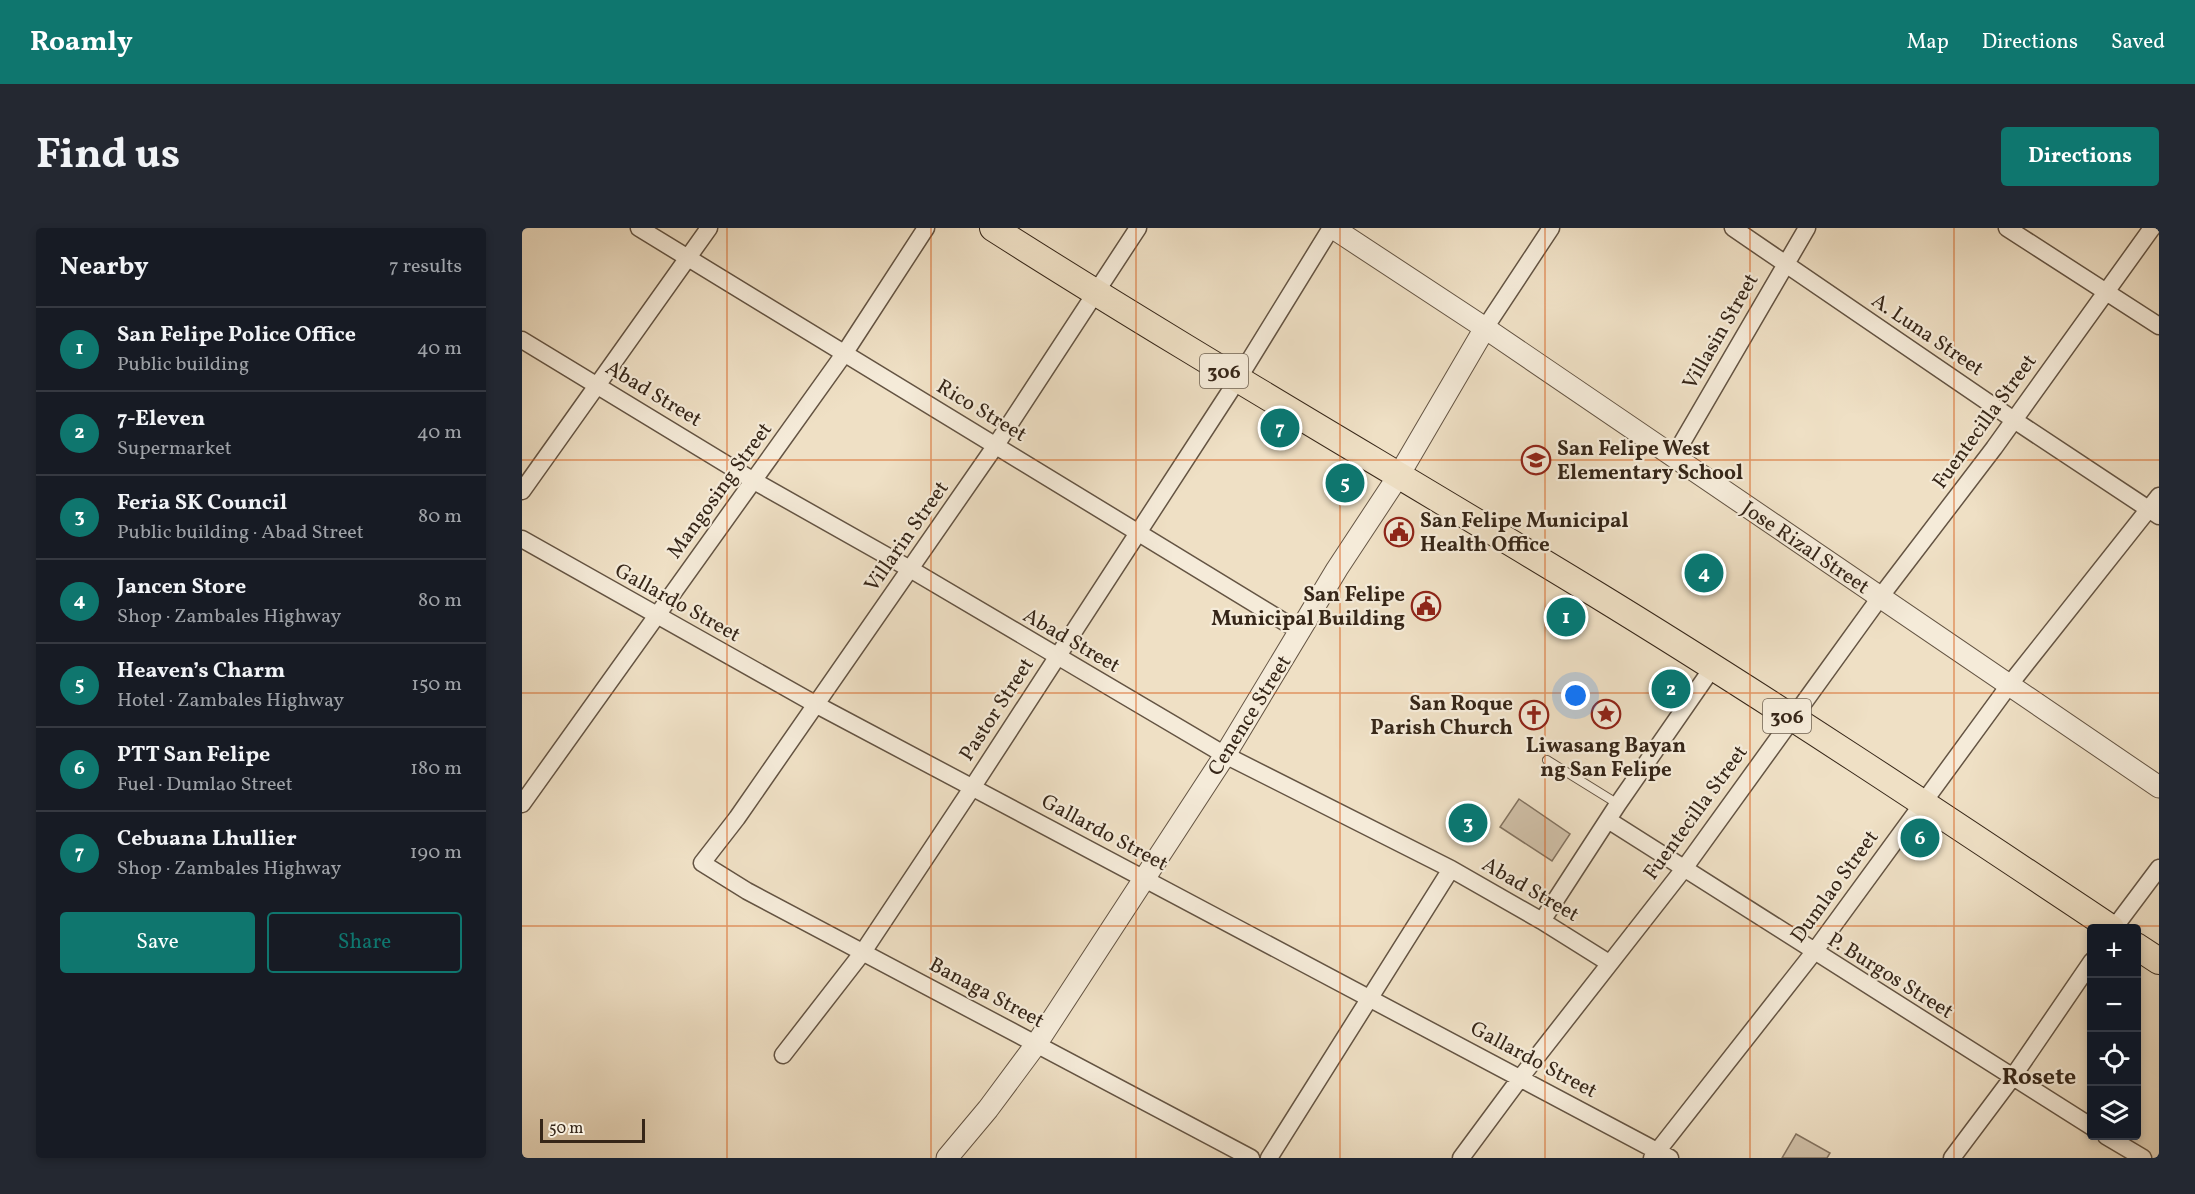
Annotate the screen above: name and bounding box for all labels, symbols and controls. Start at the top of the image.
text: Roamly [30,23,133,62]
text: Map [1907,28,1949,57]
text: Directions [1982,28,2078,57]
text: Saved [2111,28,2165,57]
text: Find us [36,127,180,186]
button: Directions [2001,127,2159,186]
text: Nearby [60,249,149,285]
text: 7 results [389,253,462,281]
street label: Villasin Street [1676,268,1766,395]
street label: A. Luna Street [1865,287,1989,384]
text: San Felipe Police Office [117,320,356,351]
text: 1 [75,335,84,363]
text: 40 m [417,335,462,363]
street label: Fuentecilla Street [1926,348,2044,495]
text: Public building [117,351,249,379]
street label: Abad Street [600,354,707,434]
road number: 306 [1200,354,1248,388]
street label: Rico Street [931,373,1032,450]
text: 7-Eleven [117,404,205,435]
pin: 7 [1260,406,1299,450]
street label: Mangosing Street [661,417,780,565]
text: 2 [74,419,85,447]
text: 40 m [417,419,462,447]
text: Supermarket [117,435,232,463]
place label: San Felipe West Elementary School [1557,435,1743,488]
school or university icon: San Felipe West Elementary School [1520,444,1552,476]
pin: 5 [1326,460,1364,506]
street label: Villarin Street [858,475,956,598]
text: Feria SK Council [117,488,287,519]
street label: Jose Rizal Street [1736,495,1875,602]
text: 3 [74,503,85,531]
text: 80 m [418,503,462,531]
place label: San Felipe Municipal Health Office [1420,507,1629,560]
public building icon: San Felipe Municipal Health Office [1383,516,1415,548]
text: Public building · Abad Street [117,519,364,547]
pin: 4 [1684,550,1724,596]
street label: Gallardo Street [609,557,745,650]
text: Jancen Store [117,572,246,603]
place label: San Felipe Municipal Building [1211,581,1405,634]
text: 4 [73,587,86,615]
text: 80 m [418,587,462,615]
public building icon: San Felipe Municipal Building [1410,590,1442,622]
pin: 1 [1546,594,1586,640]
street label: Abad Street [1017,602,1125,681]
text: Shop · Zambales Highway [117,603,341,631]
street label: Cenence Street [1202,650,1299,782]
street label: Pastor Street [953,652,1042,767]
text: Heaven’s Charm [117,656,285,687]
pin: 2 [1652,666,1690,712]
text: 5 [75,671,84,699]
text: 150 m [411,671,462,699]
your location [1561,681,1590,710]
text: Hotel · Zambales Highway [117,687,344,715]
place label: San Roque Parish Church [1370,690,1513,743]
place icon: Liwasang Bayan ng San Felipe [1590,698,1622,730]
church icon: San Roque Parish Church [1518,699,1550,731]
road number: 306 [1763,699,1811,733]
place label: Liwasang Bayan ng San Felipe [1526,732,1686,785]
street label: Fuentecilla Street [1637,739,1755,886]
text: PTT San Felipe [117,740,270,771]
text: 6 [74,755,85,783]
text: 180 m [410,755,462,783]
text: Fuel · Dumlao Street [117,771,293,799]
street label: Gallardo Street [1036,788,1173,879]
pin: 3 [1448,800,1488,846]
pin: 6 [1900,816,1940,860]
text: Cebuana Lhullier [117,824,297,855]
street label: Dumlao Street [1784,825,1886,949]
text: 7 [75,839,84,867]
text: 190 m [410,839,462,867]
street label: Abad Street [1476,851,1584,930]
text: Shop · Zambales Highway [117,855,341,883]
button: Save [60,912,255,973]
button: Share [267,912,462,973]
map controls [2087,924,2141,1140]
button: + [2087,924,2141,978]
street label: P. Burgos Street [1822,926,1959,1026]
street label: Banaga Street [923,951,1049,1036]
button: − [2087,978,2141,1032]
street label: Gallardo Street [1465,1015,1602,1106]
button: locate [2087,1032,2141,1086]
district label: Rosete [2002,1061,2076,1095]
button: layers [2087,1086,2141,1140]
scale bar [540,1116,645,1144]
text: 50 m [549,1118,583,1140]

